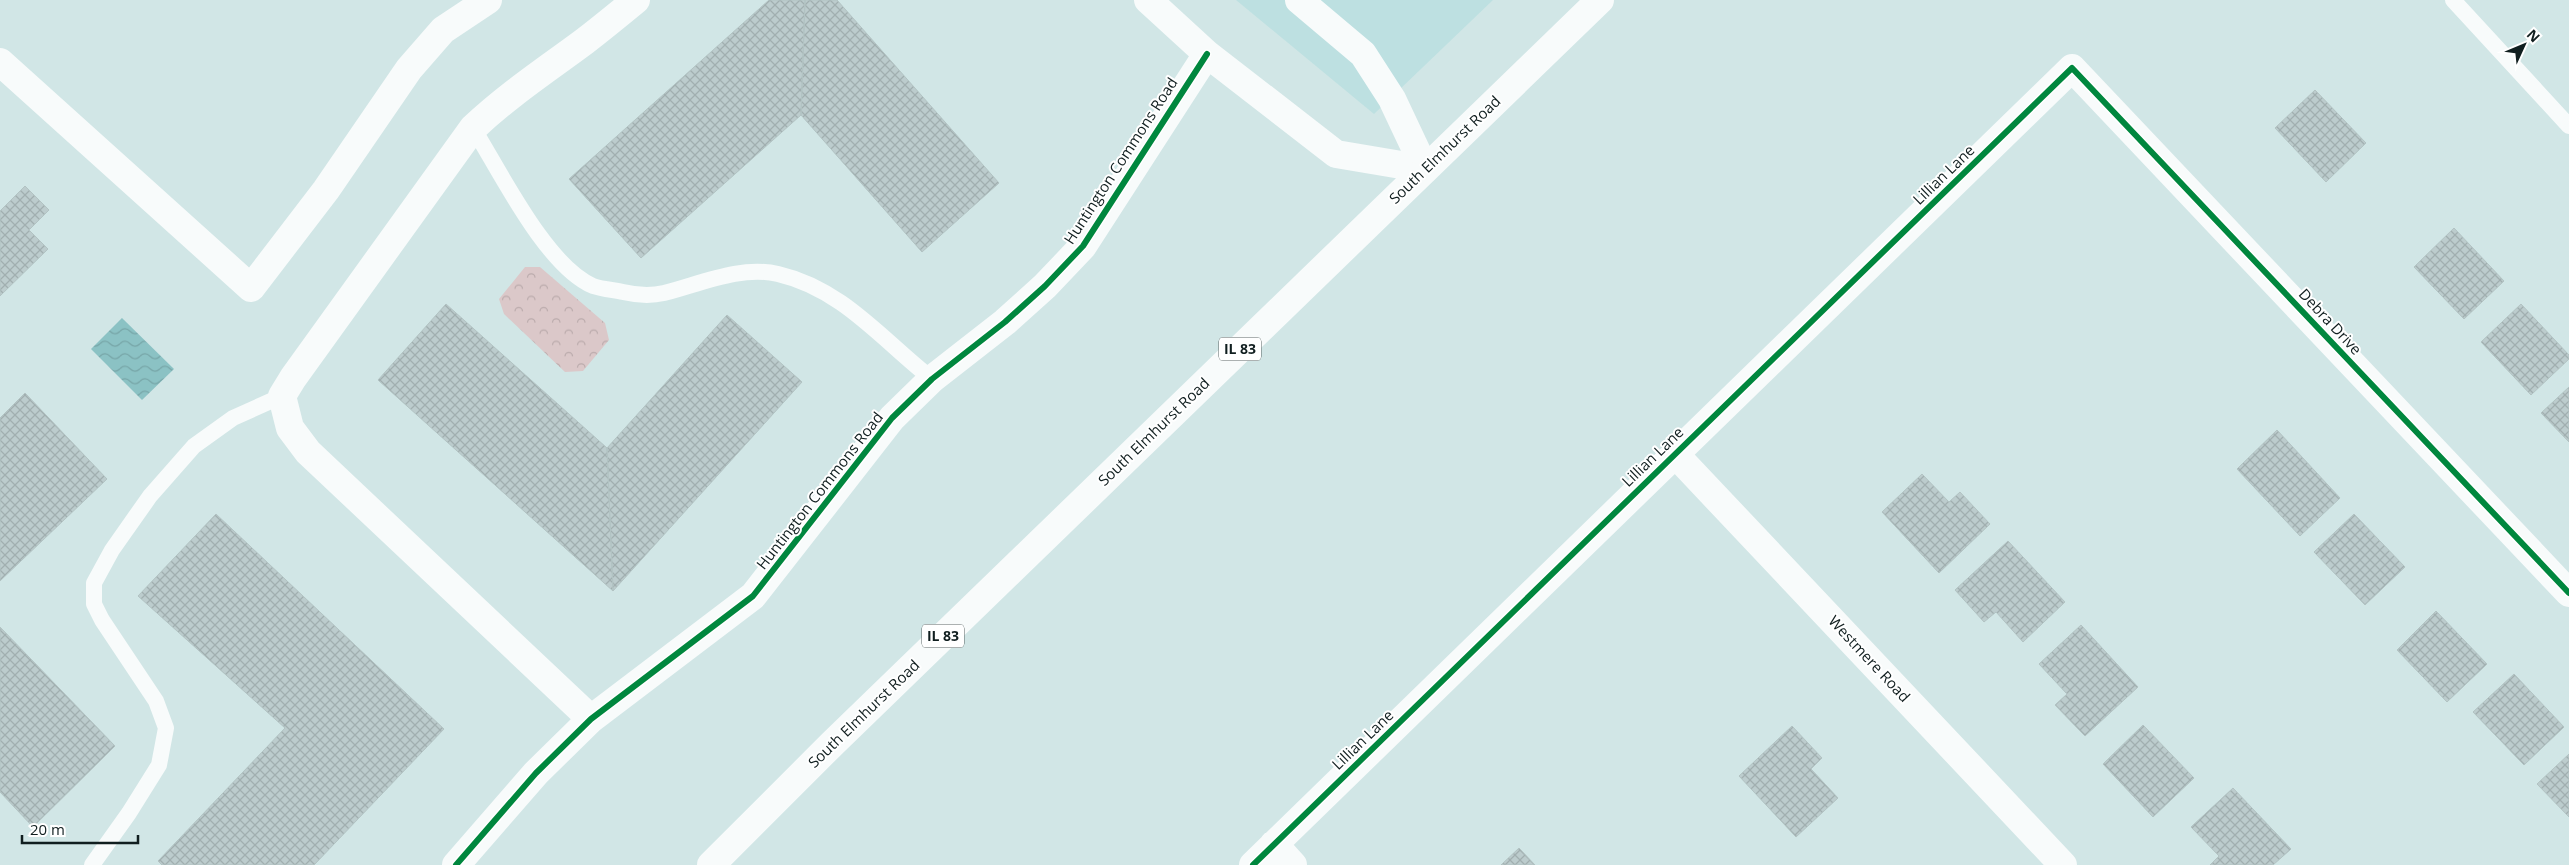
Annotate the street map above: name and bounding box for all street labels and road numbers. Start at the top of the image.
street label: Huntington Commons Road [1059,73,1182,248]
street label: South Elmhurst Road [1384,91,1504,208]
street label: Lillian Lane [1908,140,1978,209]
street label: Debra Drive [2295,284,2367,359]
road number: IL 83 [1219,338,1261,360]
street label: South Elmhurst Road [1093,373,1213,490]
street label: Huntington Commons Road [751,408,887,573]
street label: Lillian Lane [1617,422,1687,491]
street label: Westmere Road [1824,611,1915,706]
road number: IL 83 [922,624,964,648]
street label: South Elmhurst Road [803,655,923,772]
street label: Lillian Lane [1327,705,1397,774]

